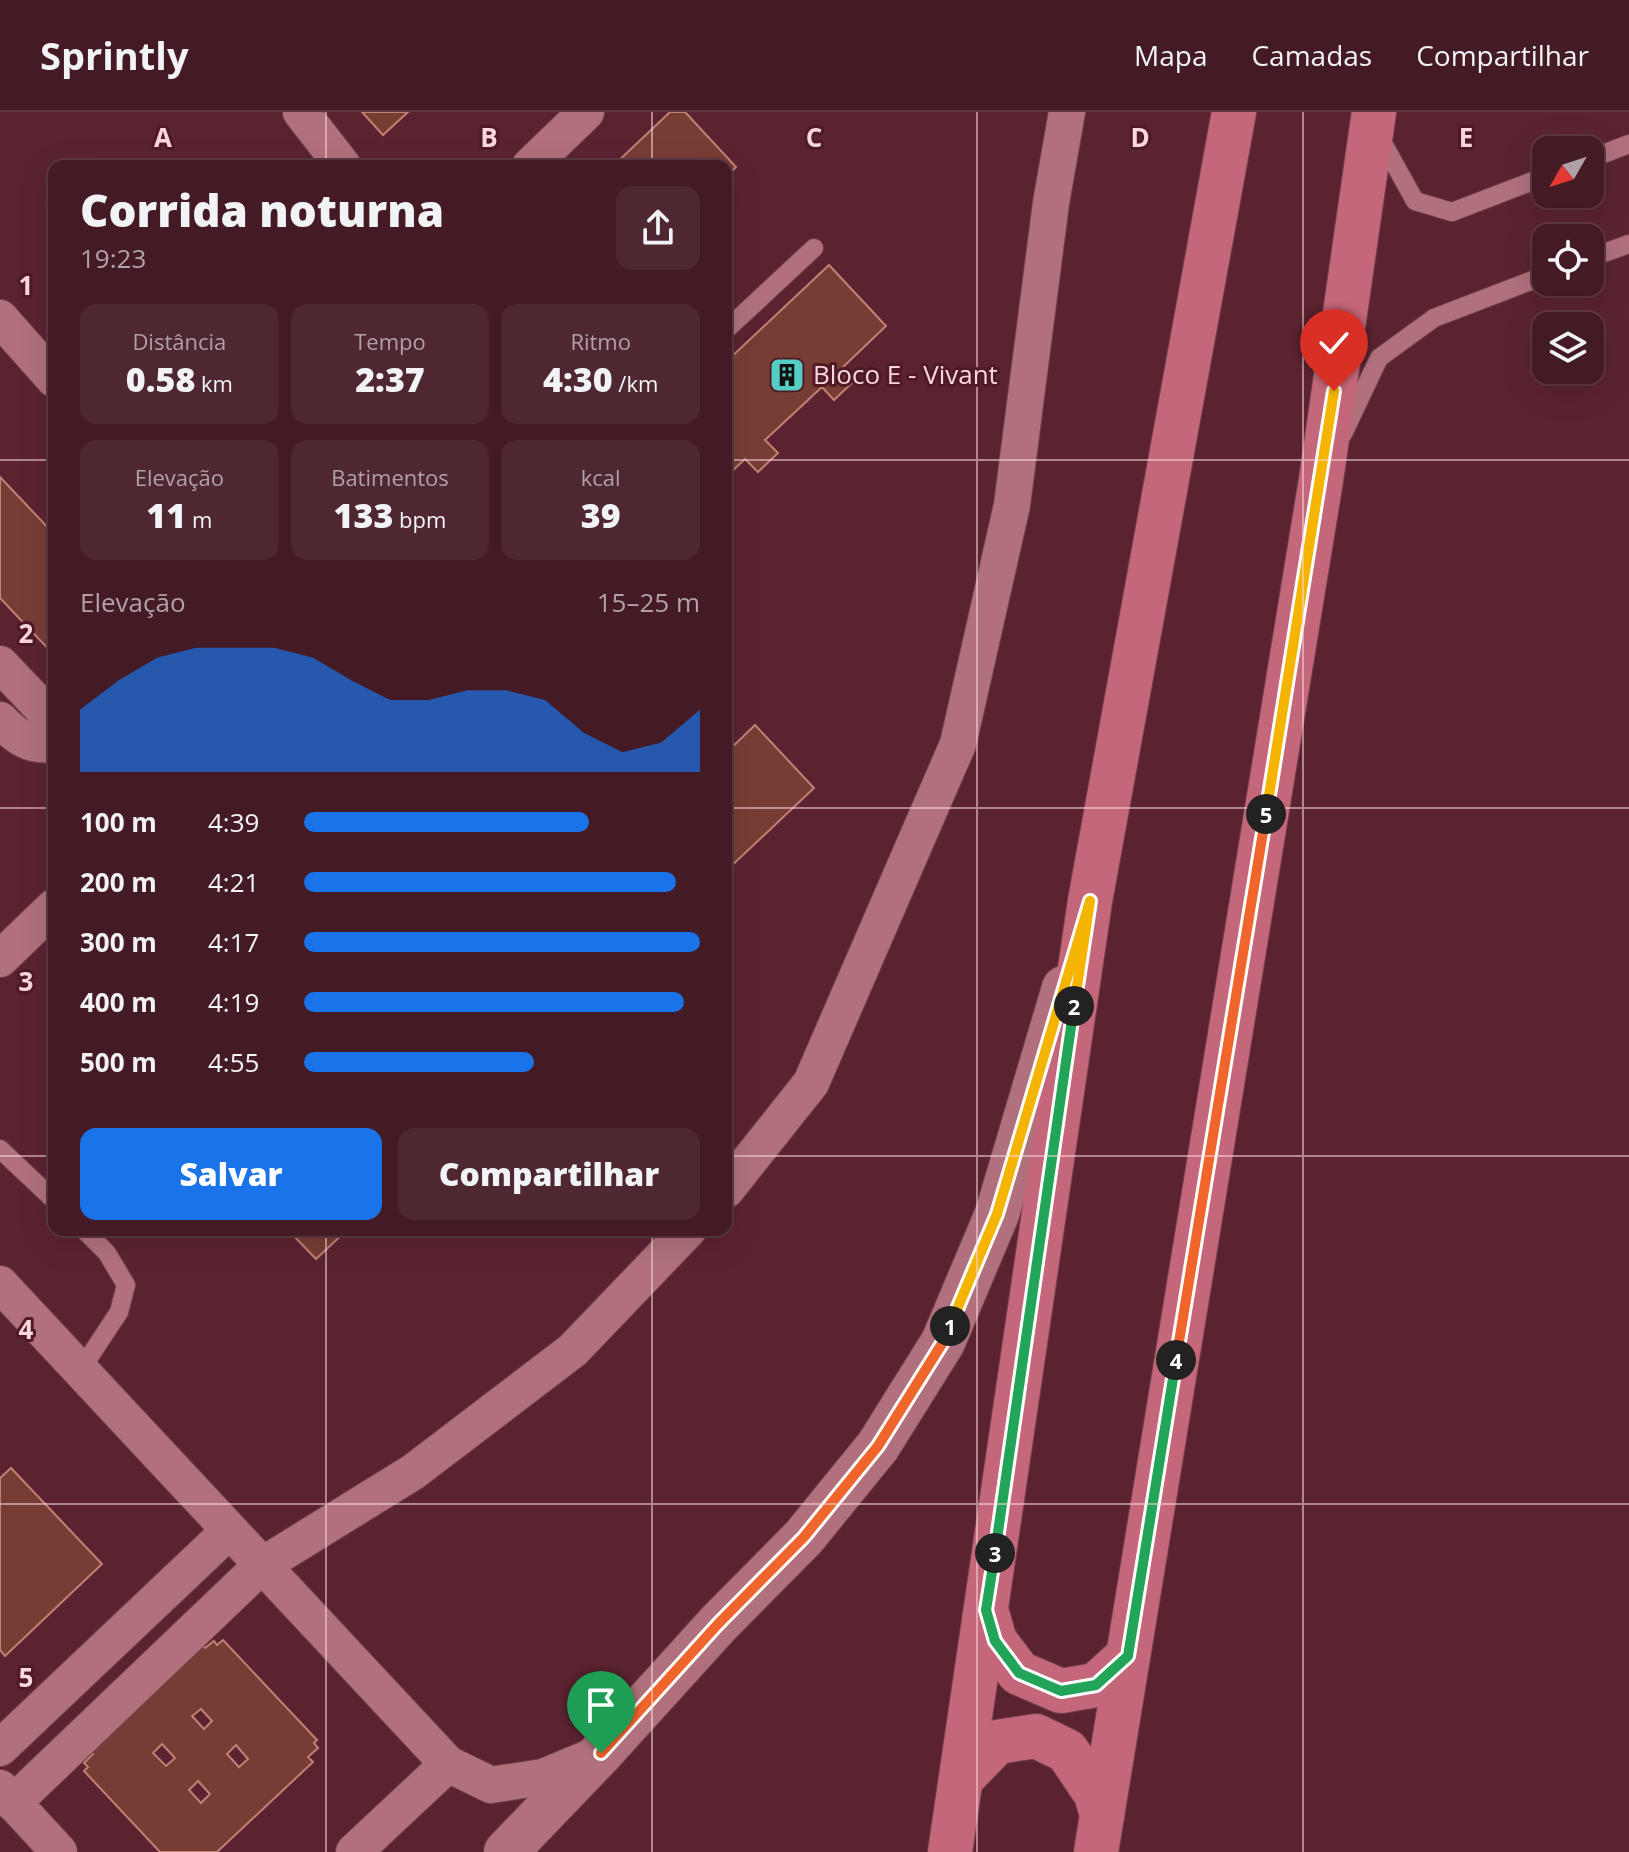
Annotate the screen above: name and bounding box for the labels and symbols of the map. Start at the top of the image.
text: A [154,119,172,155]
text: B [480,119,498,155]
text: C [806,119,822,155]
text: D [1130,119,1150,155]
text: E [1459,119,1473,155]
north arrow [1532,136,1604,208]
text: 1 [19,267,33,303]
pin [1300,309,1368,391]
building icon: Bloco E - Vivant [768,356,806,394]
place label: Bloco E - Vivant [813,356,998,392]
text: 2 [19,615,34,651]
pin: 5 [1246,794,1286,834]
text: 3 [19,963,33,999]
pin: 2 [1054,986,1094,1026]
pin: 1 [930,1306,970,1346]
text: 4 [19,1311,34,1347]
pin: 4 [1156,1340,1196,1380]
pin: 3 [975,1533,1015,1573]
text: 5 [19,1659,33,1695]
pin [567,1671,635,1753]

